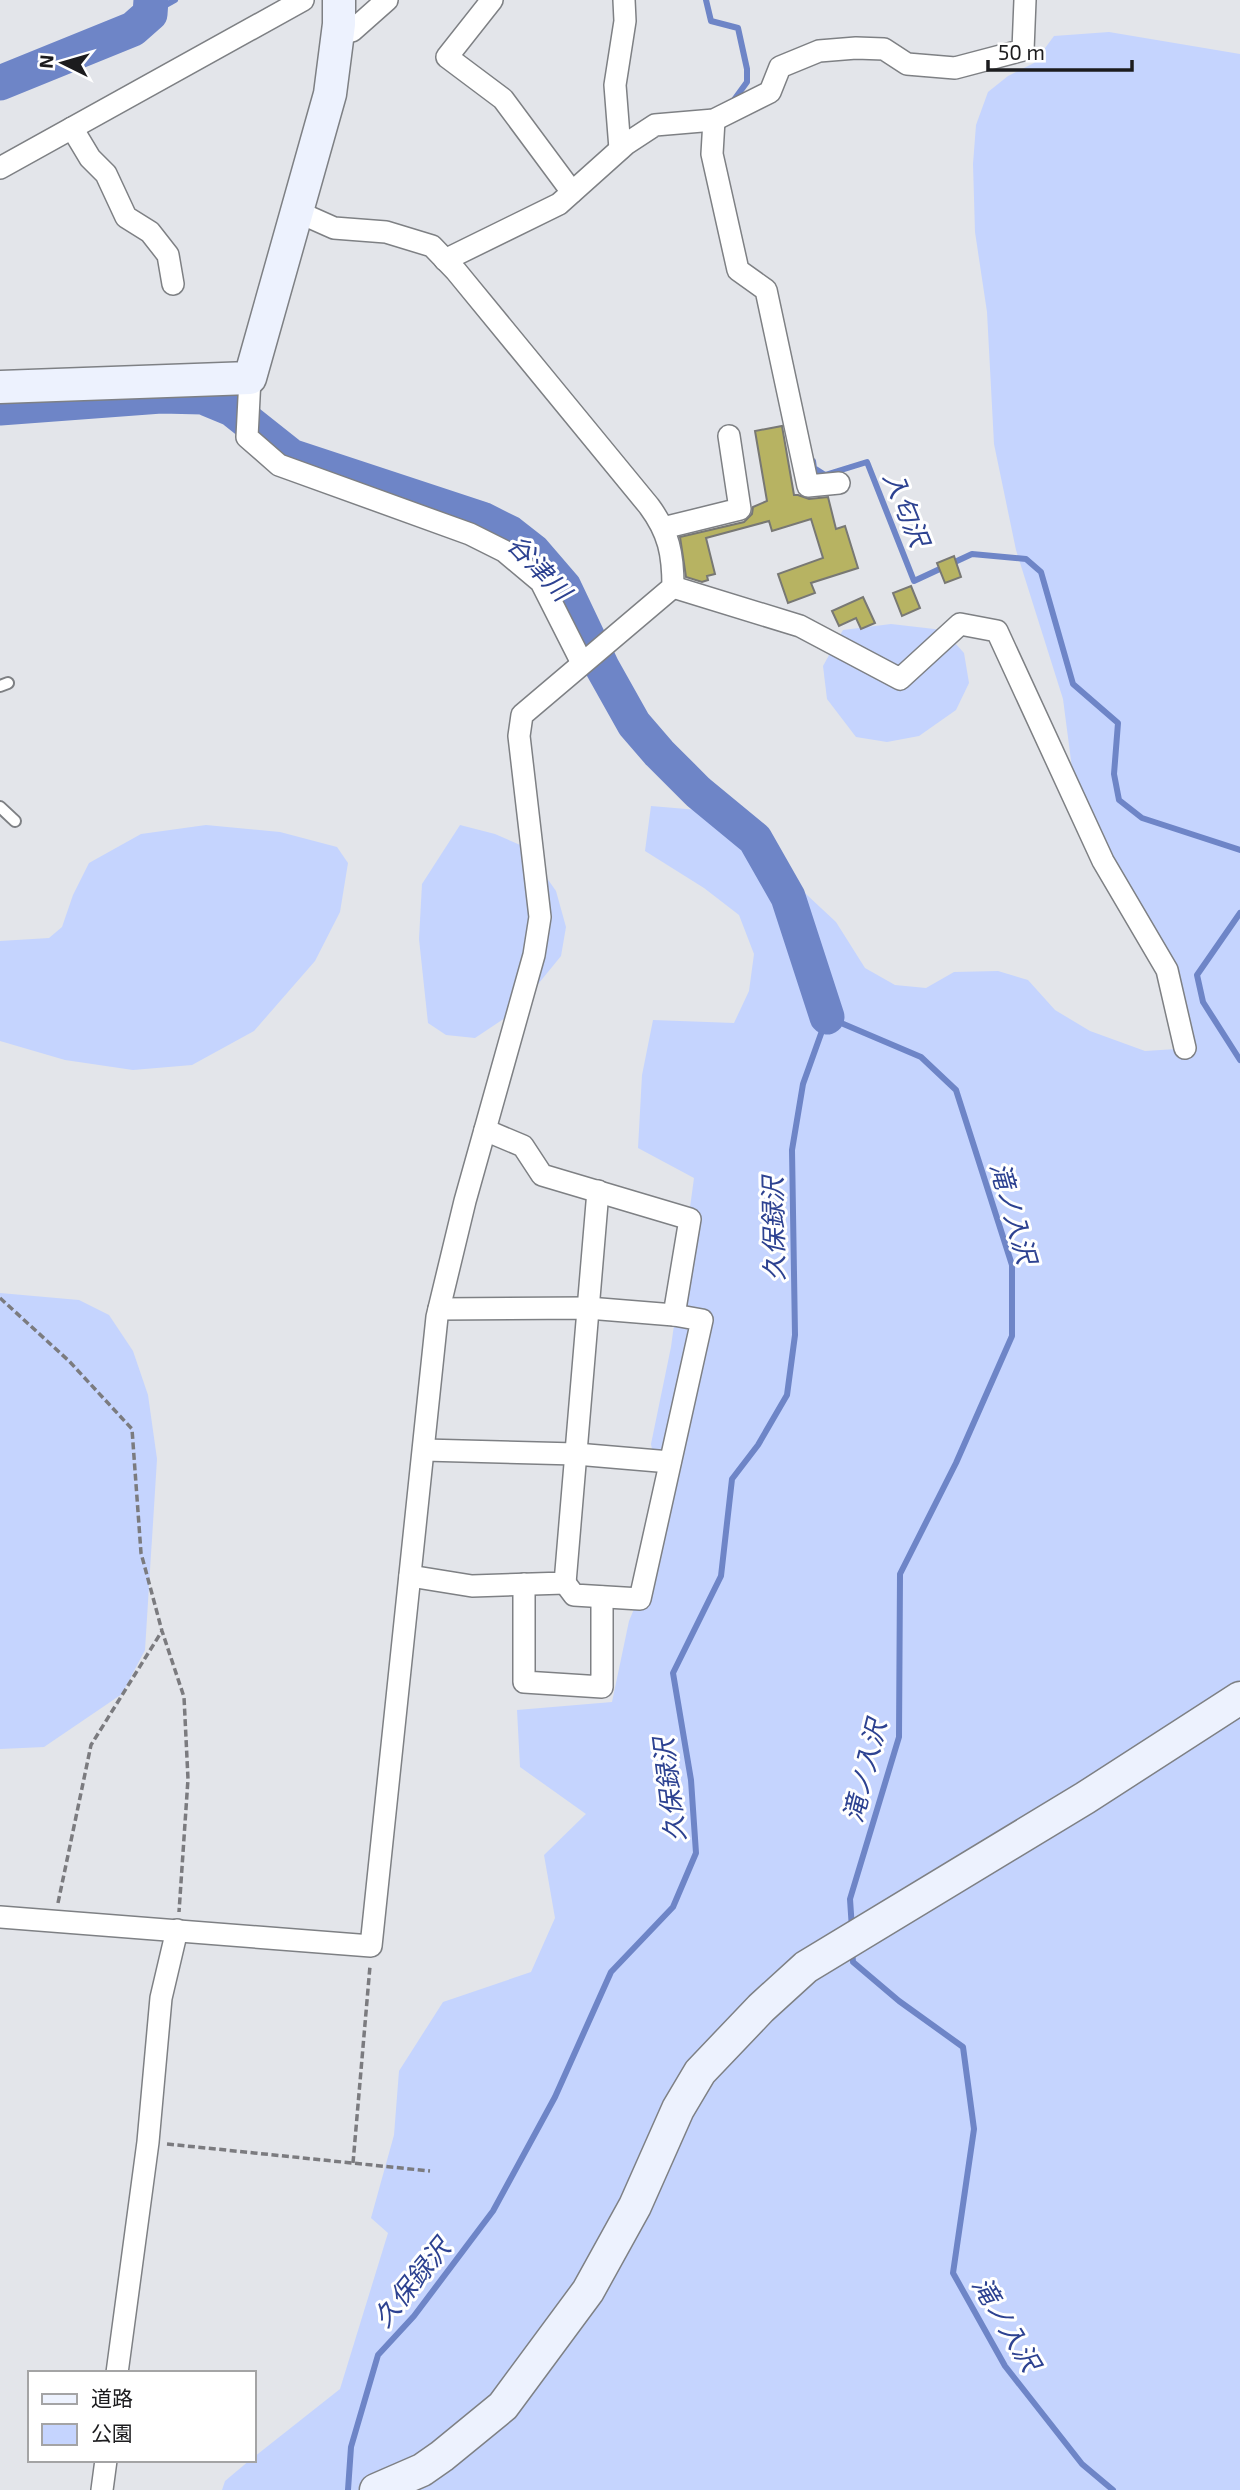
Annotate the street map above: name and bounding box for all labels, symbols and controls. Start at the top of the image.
north arrow [28,28,98,98]
scale bar [988,28,1132,72]
text: 50 m [998,39,1045,64]
text: N [34,54,58,69]
water label: 入匂沢 [878,466,937,553]
water label: 谷津川 [502,528,580,608]
water label: 滝ノ入沢 [985,1158,1044,1270]
water label: 久保録沢 [756,1174,789,1281]
water label: 滝ノ入沢 [836,1714,892,1825]
water label: 久保録沢 [646,1734,690,1844]
water label: 久保録沢 [366,2230,457,2332]
water label: 滝ノ入沢 [967,2271,1049,2378]
legend [28,2371,256,2462]
text: 道路 [91,2385,133,2410]
text: 公園 [91,2420,133,2445]

